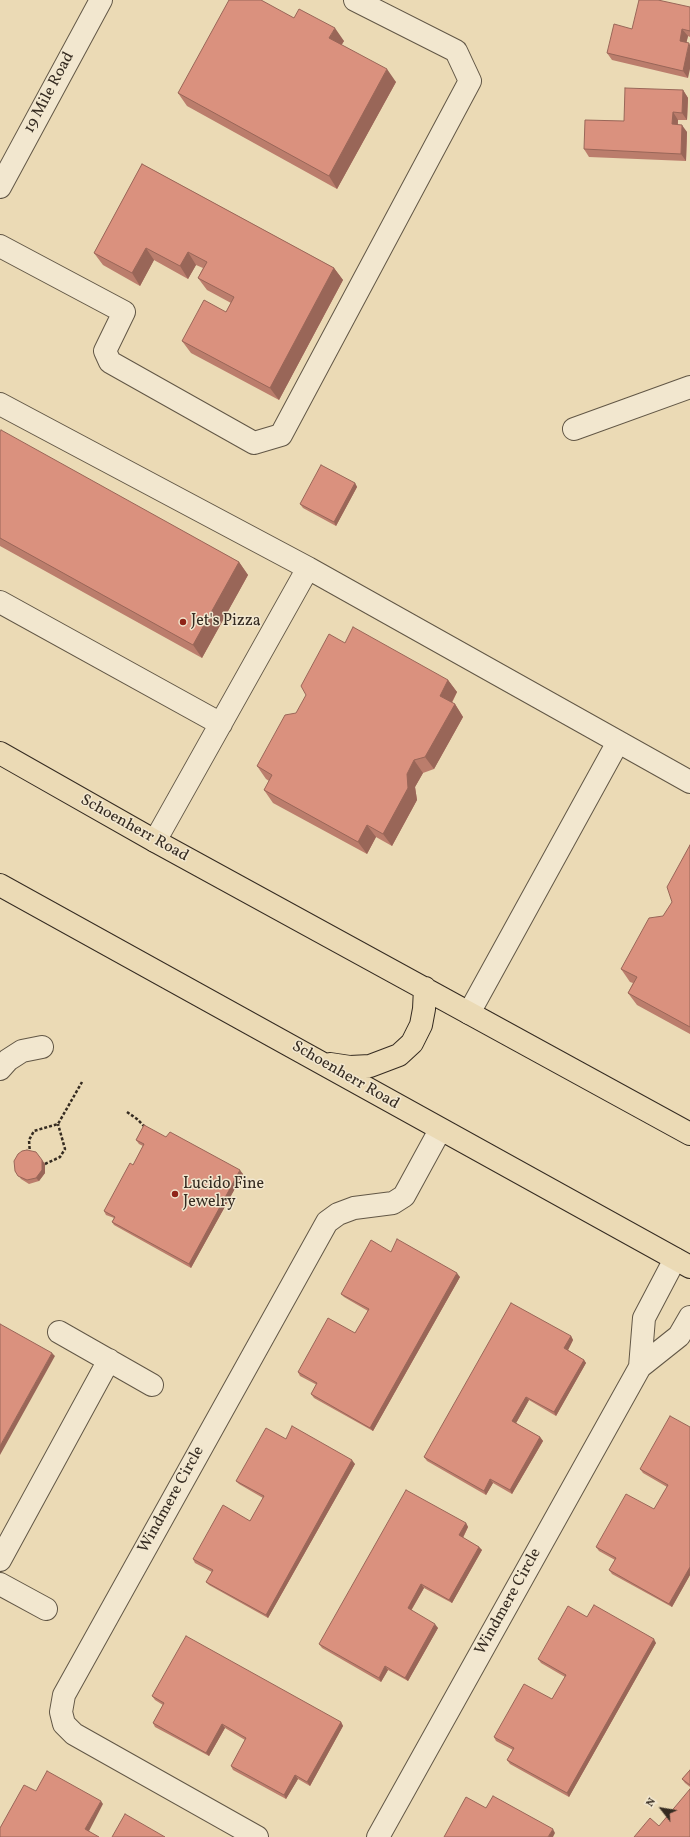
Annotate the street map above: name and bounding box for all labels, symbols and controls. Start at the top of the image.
street label: 19 Mile Road [21,49,79,137]
place label: Jet's Pizza [191,612,261,632]
marker: Jet's Pizza [178,617,188,627]
street label: Schoenherr Road [77,791,191,867]
street label: Schoenherr Road [288,1038,402,1114]
place label: Lucido Fine Jewelry [183,1175,264,1213]
marker: Lucido Fine Jewelry [170,1189,180,1199]
street label: Windmere Circle [135,1443,209,1557]
street label: Windmere Circle [472,1545,546,1659]
north arrow [642,1789,682,1829]
text: N [643,1795,660,1810]

